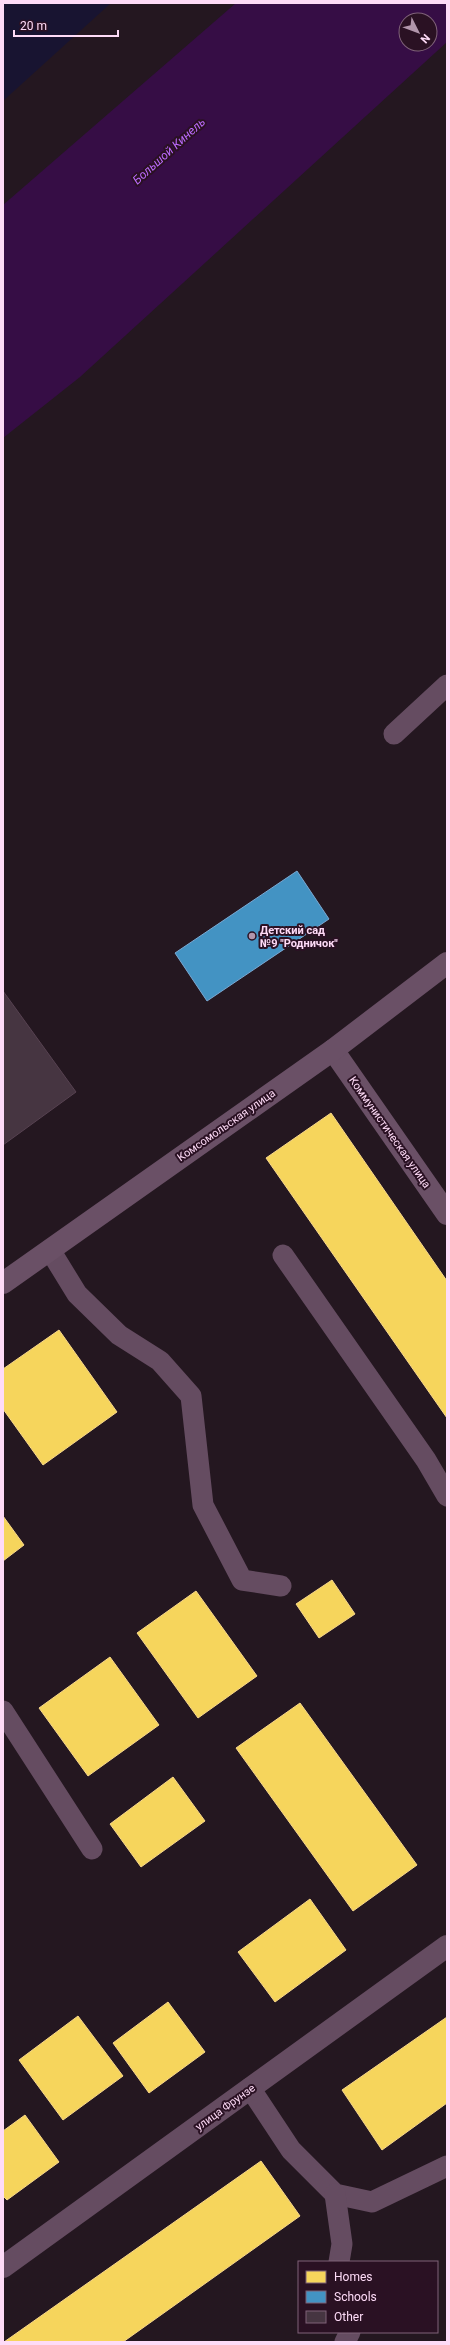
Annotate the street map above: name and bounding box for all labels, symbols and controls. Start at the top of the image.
scale bar [14,12,118,38]
north arrow [398,12,438,52]
text: 20 m [20,19,47,33]
text: N [417,31,432,46]
water label: Большой Кинель [130,115,208,187]
place label: Детский сад №9 "Родничок" [260,924,338,950]
marker: Детский сад №9 "Родничок" [247,931,257,941]
street label: Коммунистическая улица [346,1074,433,1191]
street label: Комсомольская улица [175,1087,278,1164]
street label: улица Фрунзе [193,2081,258,2133]
legend [298,2261,438,2333]
text: Homes [334,2270,372,2284]
text: Schools [334,2290,377,2304]
text: Other [334,2310,363,2324]

